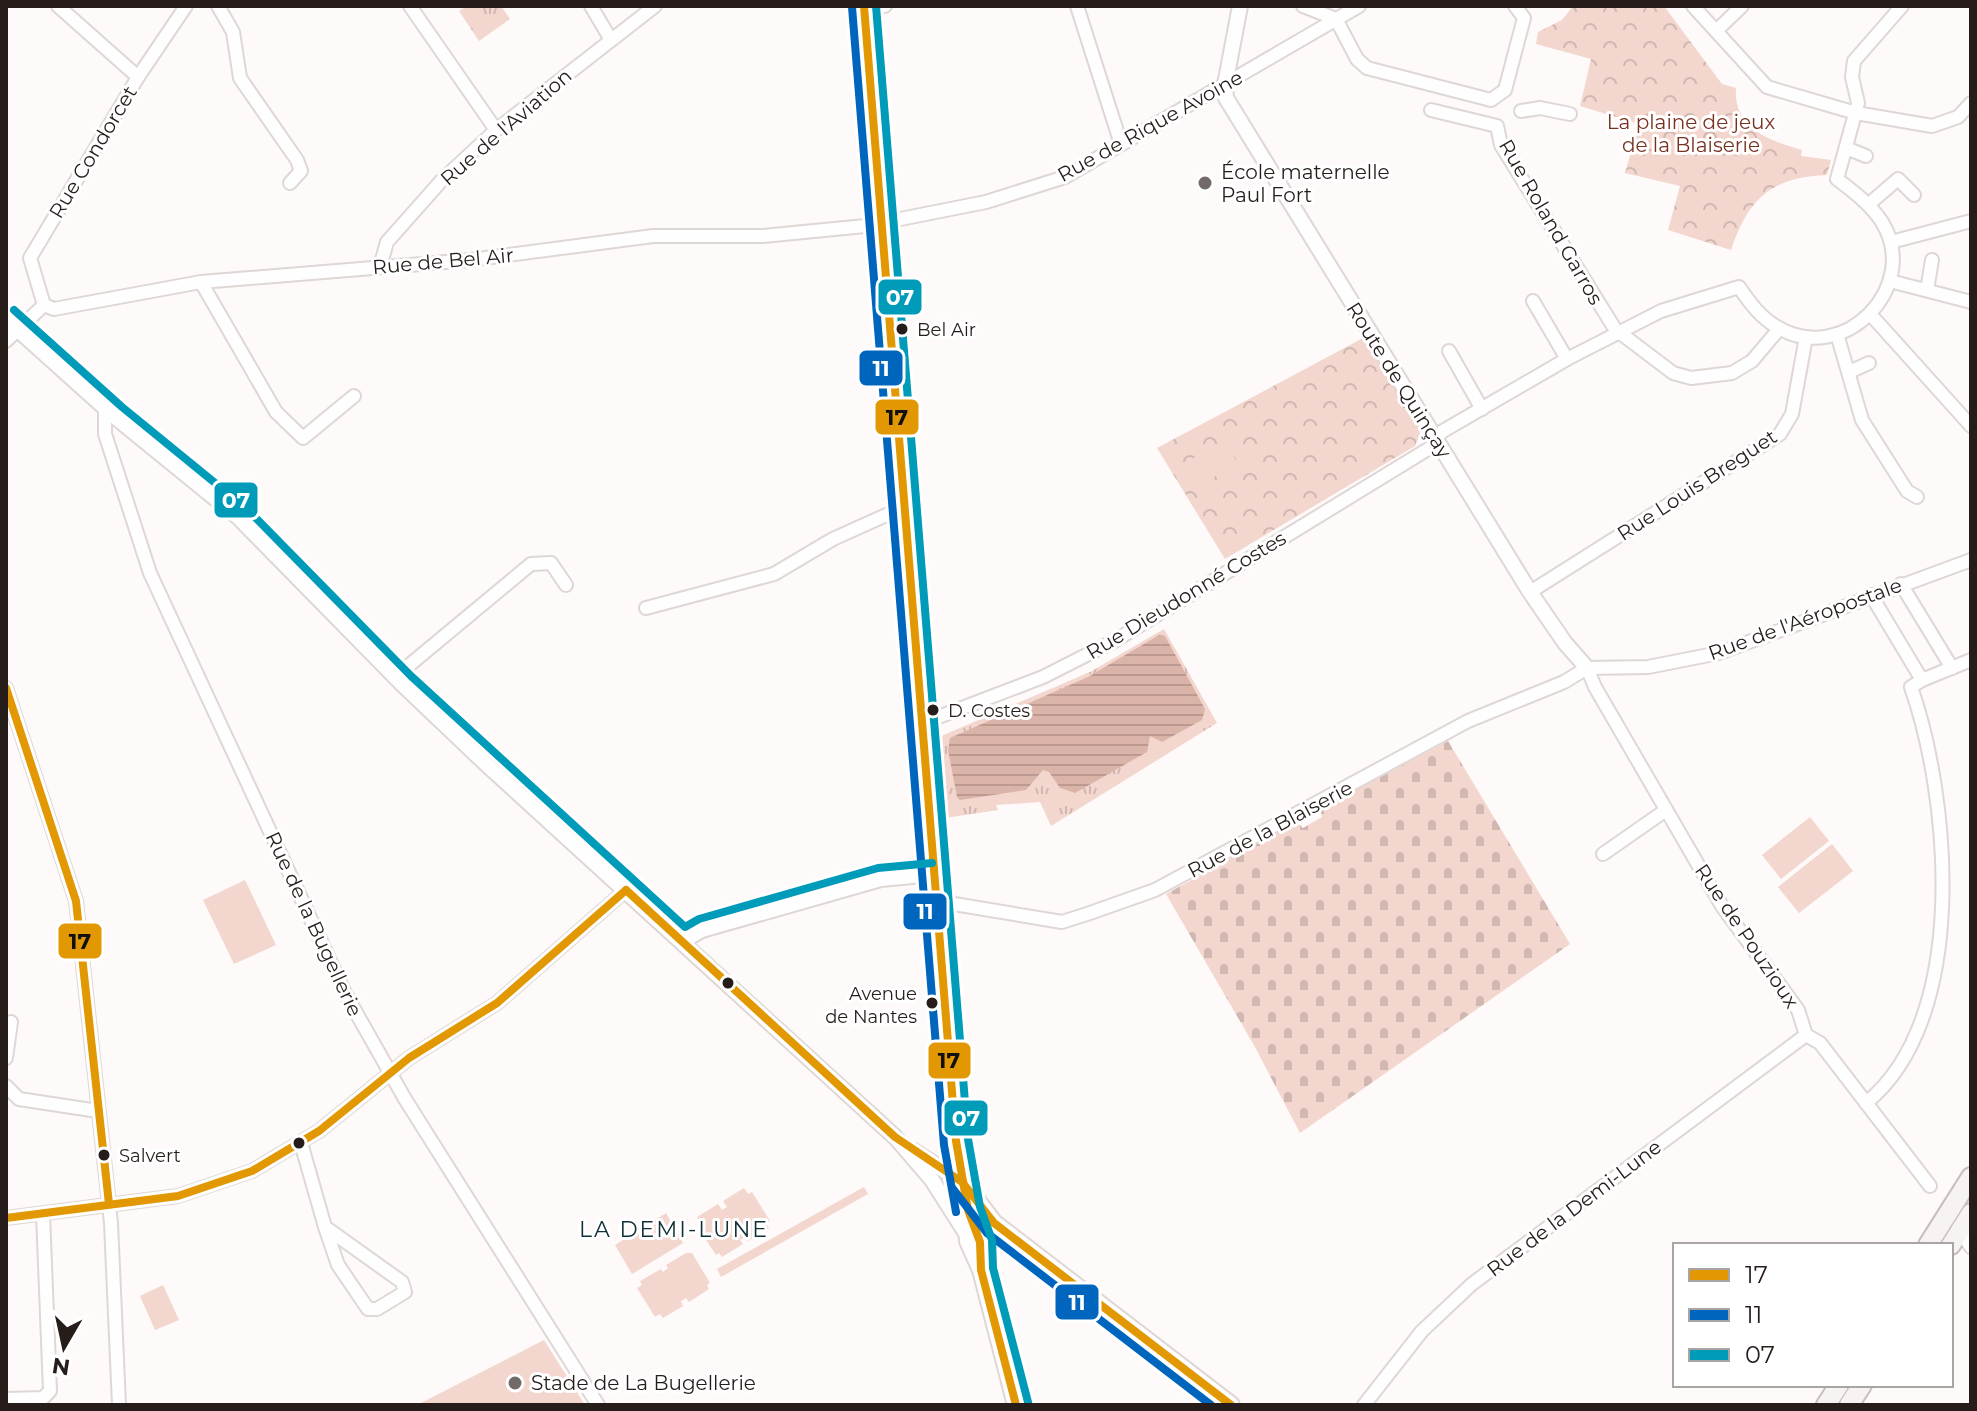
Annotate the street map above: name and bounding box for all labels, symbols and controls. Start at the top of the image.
street label: Rue de l'Aviation [435,63,577,191]
street label: Rue de Rique Avoine [1053,65,1247,187]
street label: Rue Condorcet [44,81,142,223]
park label: La plaine de jeux de la Blaiserie [1607,110,1775,157]
street label: Rue Roland Garros [1494,135,1608,309]
place label: École maternelle Paul Fort [1221,160,1390,207]
marker: École maternelle Paul Fort [1196,174,1214,192]
street label: Rue de Bel Air [371,243,515,279]
line badge: 07 [877,278,923,316]
text: 07 [886,284,914,311]
street label: Route de Quinçay [1341,298,1457,462]
place label: Bel Air [917,319,976,341]
marker: Bel Air [894,321,910,337]
line badge: 11 [858,349,904,387]
text: 11 [872,355,890,382]
line badge: 17 [874,398,920,436]
text: 17 [886,404,908,431]
street label: Rue Louis Breguet [1613,424,1781,546]
line badge: 07 [213,481,259,519]
text: 07 [222,487,250,514]
street label: Rue Dieudonné Costes [1082,526,1290,664]
street label: Rue de l'Aéropostale [1705,573,1905,665]
place label: D. Costes [948,700,1030,722]
marker: D. Costes [925,702,941,718]
street label: Rue de la Blaiserie [1183,775,1357,883]
street label: Rue de la Bugellerie [261,828,367,1020]
street label: Rue de Pouzioux [1690,859,1804,1013]
line badge: 11 [902,892,948,931]
text: 11 [916,898,934,925]
line badge: 17 [57,922,103,960]
text: 17 [69,928,91,955]
unlabelled marker [720,975,736,991]
place label: Avenue de Nantes [825,983,917,1028]
marker: Avenue de Nantes [924,995,940,1011]
line badge: 17 [927,1041,972,1080]
text: 17 [938,1047,960,1074]
line badge: 07 [943,1099,989,1137]
text: 07 [952,1105,980,1132]
unlabelled marker [291,1135,307,1151]
street label: Rue de la Demi-Lune [1482,1135,1666,1281]
place label: Salvert [119,1145,181,1167]
marker: Salvert [96,1147,112,1163]
district label: LA DEMI-LUNE [579,1216,769,1243]
legend [1673,1243,1953,1387]
text: 17 [1745,1260,1768,1289]
line badge: 11 [1054,1283,1100,1321]
text: 11 [1068,1289,1086,1316]
text: 11 [1745,1300,1762,1329]
north arrow [24,1307,104,1387]
text: 07 [1745,1340,1775,1369]
text: N [50,1352,72,1381]
place label: Stade de La Bugellerie [531,1371,756,1395]
marker: Stade de La Bugellerie [506,1374,524,1392]

